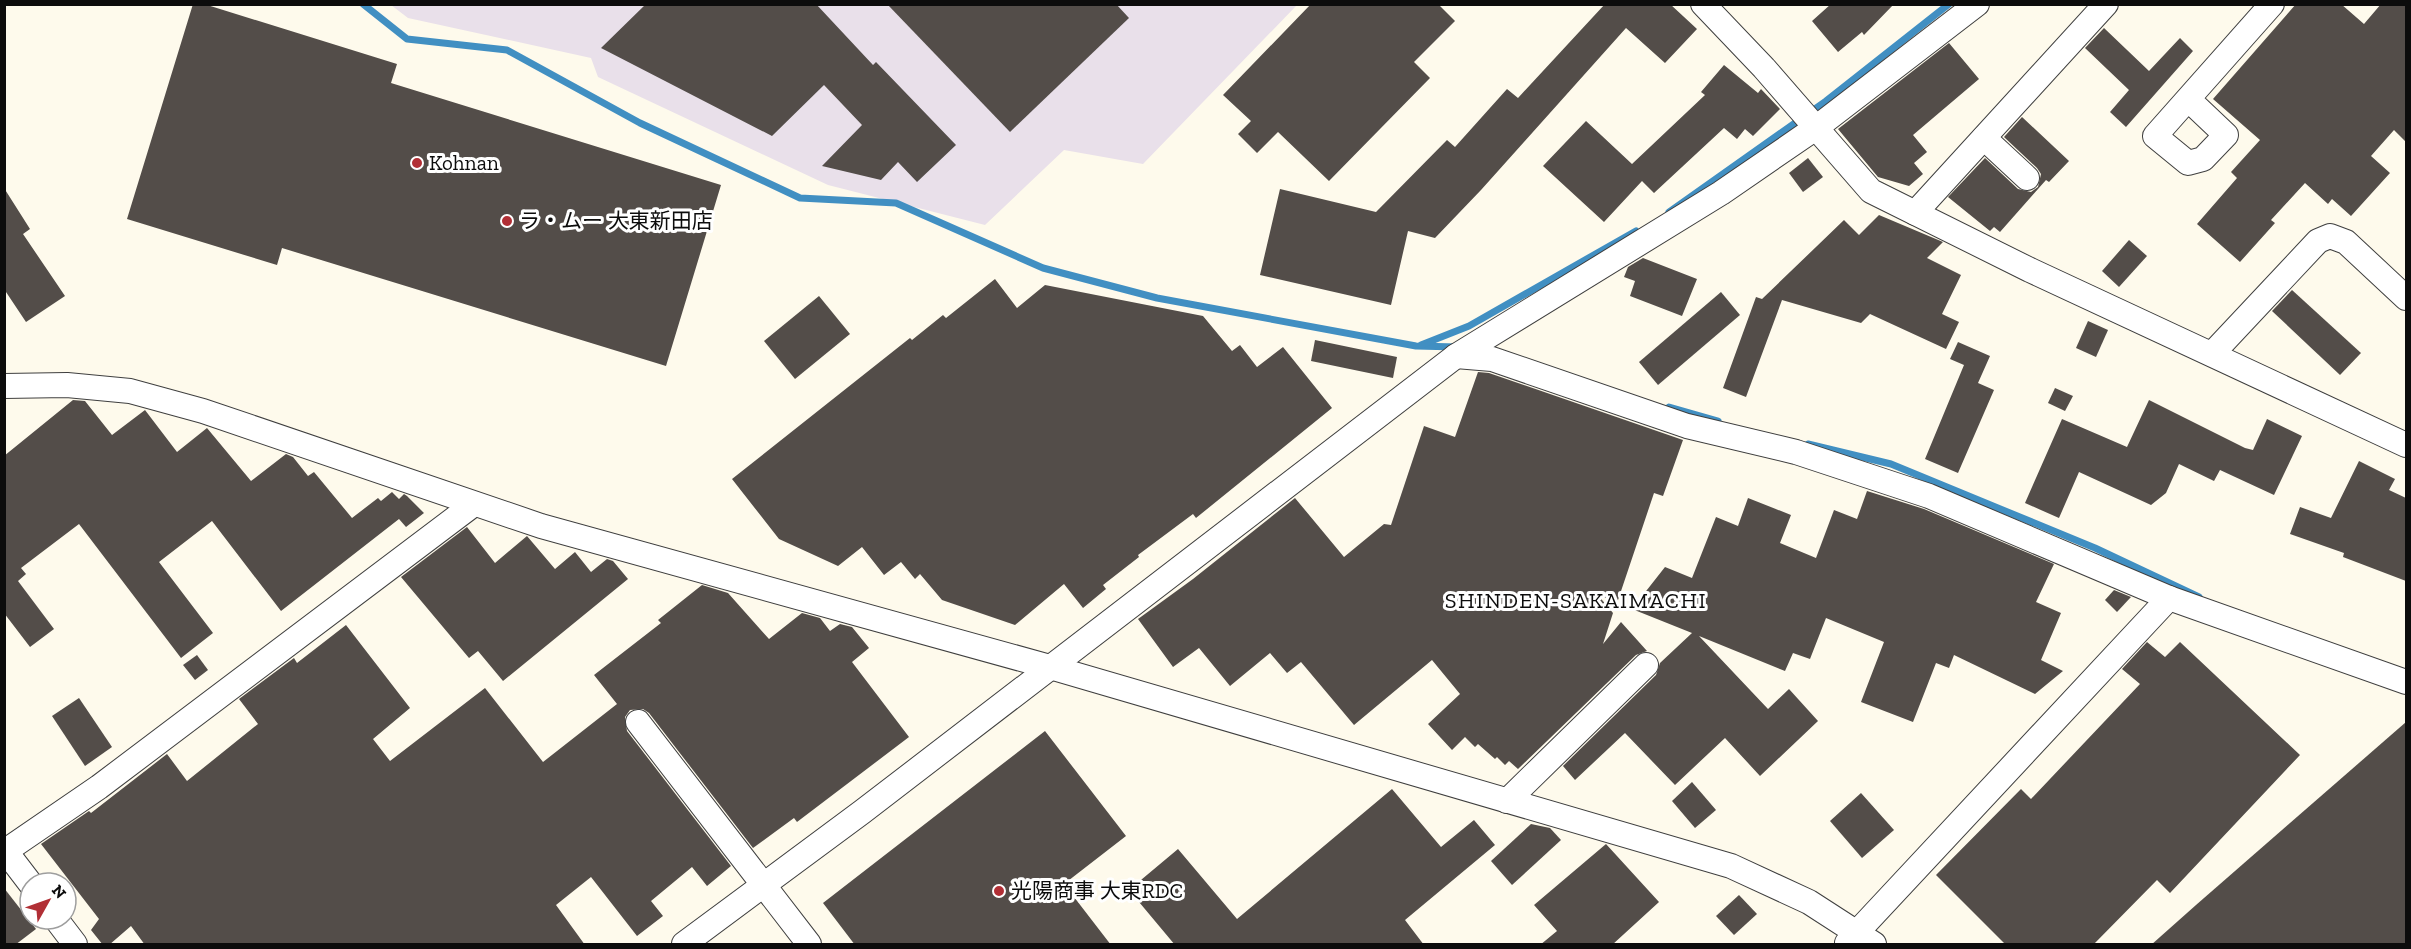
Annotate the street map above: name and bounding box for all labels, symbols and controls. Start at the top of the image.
place label: Kohnan [429,150,499,175]
marker: Kohnan [410,156,424,170]
place label: ラ・ムー 大東新田店 [519,208,713,233]
marker: ラ・ムー 大東新田店 [500,214,514,228]
district label: SHINDEN-SAKAIMACHI [1445,587,1707,614]
north arrow [18,871,78,931]
place label: 光陽商事 大東RDC [1011,878,1183,903]
text: N [48,881,70,902]
marker: 光陽商事 大東RDC [992,884,1006,898]

